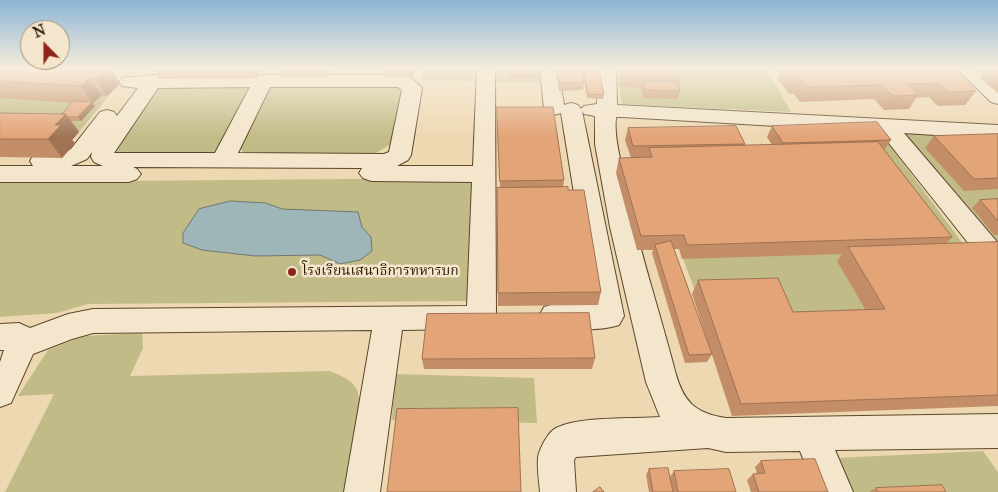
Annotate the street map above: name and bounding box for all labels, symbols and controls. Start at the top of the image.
north arrow [20,20,70,70]
text: N [31,21,48,42]
place label: โรงเรียนเสนาธิการทหารบก [302,264,459,280]
marker: โรงเรียนเสนาธิการทหารบก [286,266,298,278]

